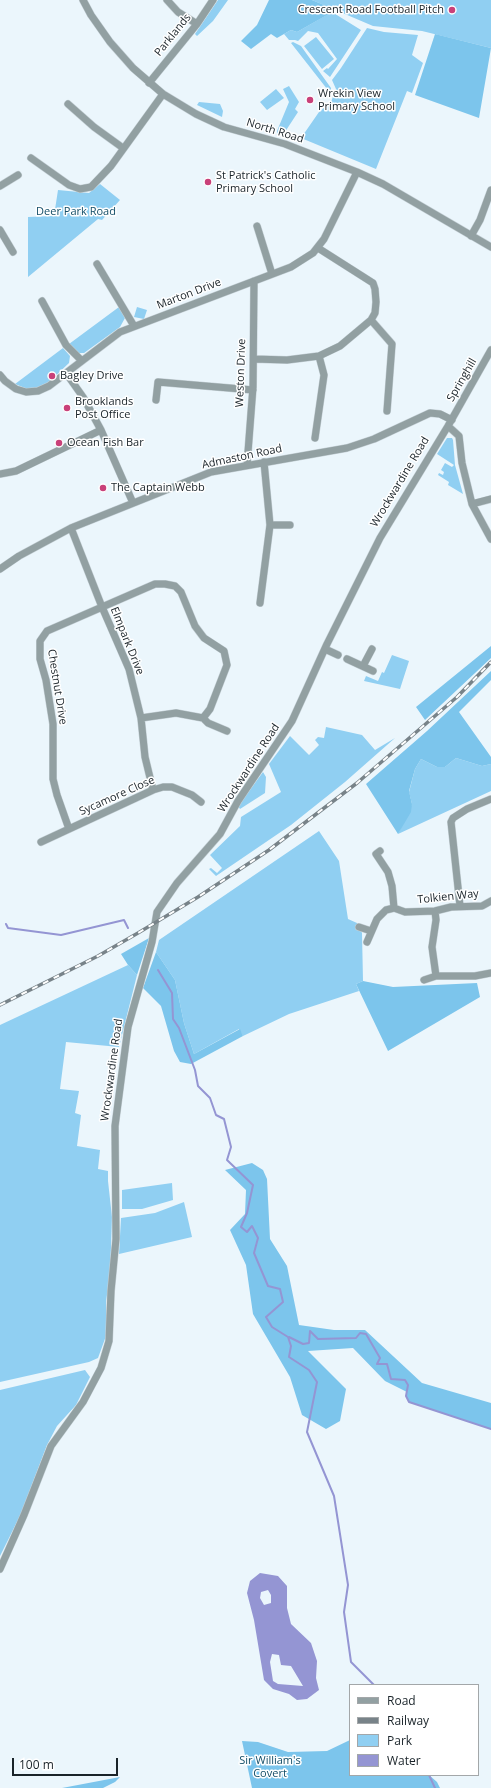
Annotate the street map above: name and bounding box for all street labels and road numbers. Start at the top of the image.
street label: Parklands [152,11,194,59]
street label: North Road [245,116,305,146]
street label: Marton Drive [155,276,223,312]
street label: Weston Drive [233,338,249,408]
street label: Springhill [444,356,480,404]
street label: Wrockwardine Road [368,434,432,530]
street label: Admaston Road [201,442,283,472]
street label: Elmpark Drive [107,605,147,677]
street label: Chestnut Drive [45,648,69,726]
street label: Wrockwardine Road [215,721,283,815]
street label: Sycamore Close [77,773,157,819]
street label: Tolkien Way [417,887,479,907]
street label: Wrockwardine Road [98,1018,126,1122]

